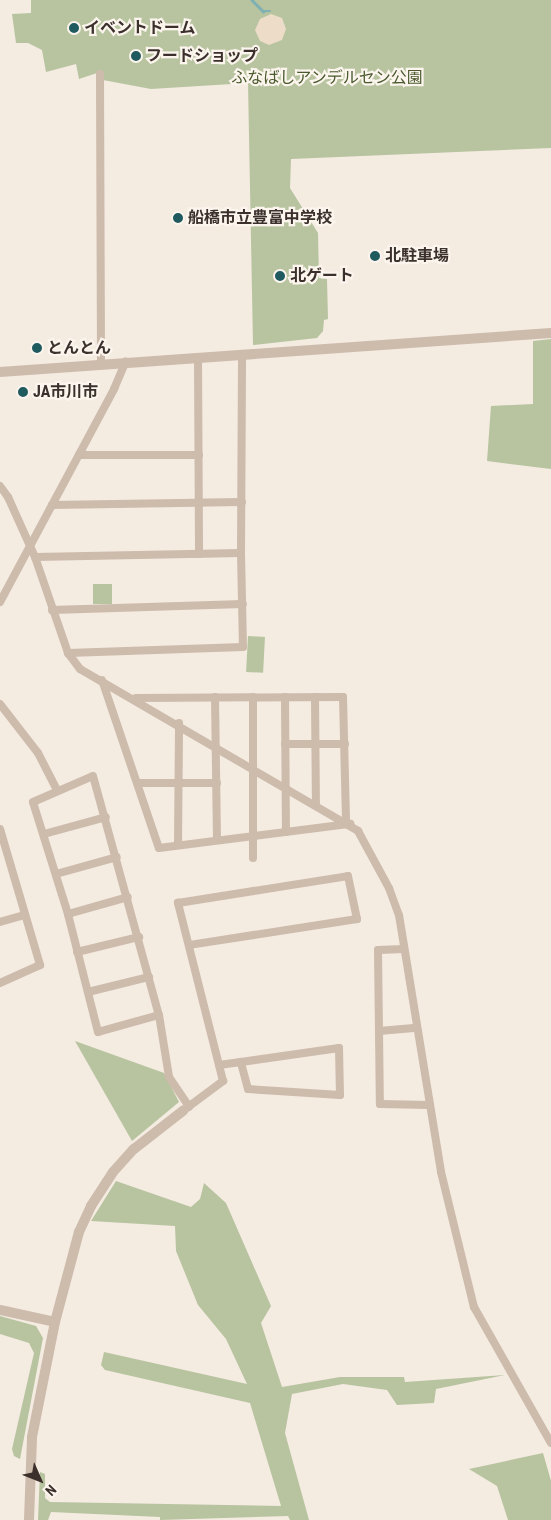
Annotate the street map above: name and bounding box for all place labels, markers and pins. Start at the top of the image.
place label: イベントドーム [84,18,196,38]
marker: イベントドーム [68,22,80,34]
place label: フードショップ [146,46,258,66]
marker: フードショップ [130,50,142,62]
place label: 船橋市立豊富中学校 [188,208,332,228]
marker: 船橋市立豊富中学校 [172,212,184,224]
place label: 北駐車場 [385,246,449,266]
marker: 北駐車場 [369,250,381,262]
place label: 北ゲート [290,266,354,286]
marker: 北ゲート [274,270,286,282]
place label: とんとん [47,338,111,358]
marker: とんとん [31,342,43,354]
place label: JA市川市 [33,382,98,402]
marker: JA市川市 [17,386,29,398]

